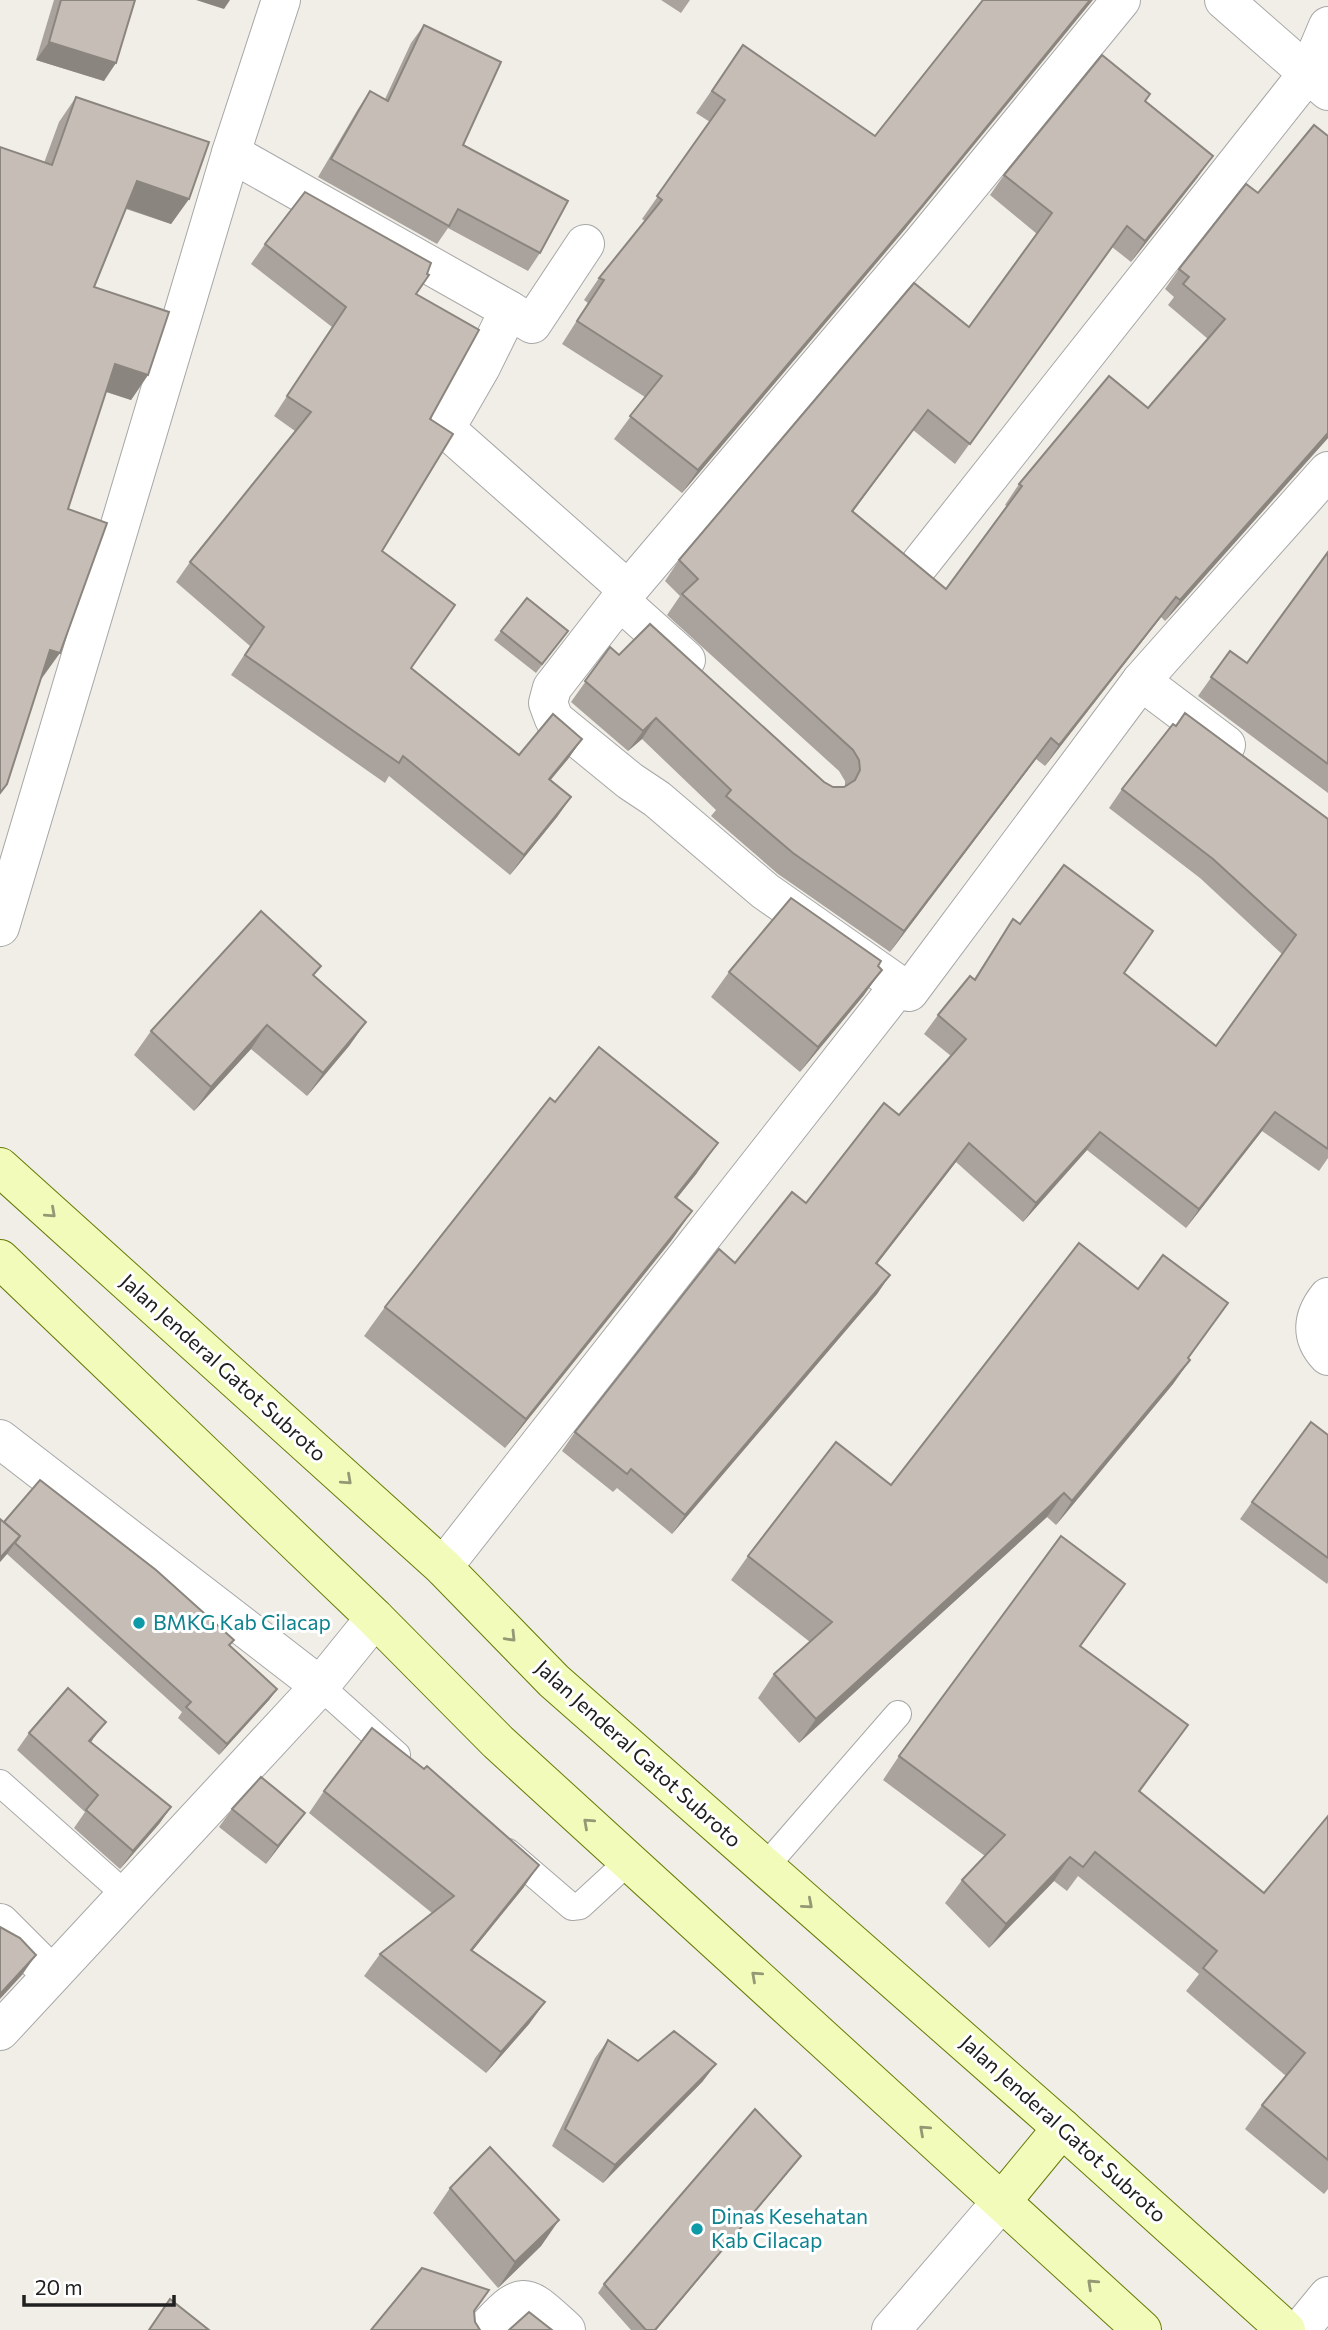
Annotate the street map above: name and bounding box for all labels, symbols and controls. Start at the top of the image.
one-way arrow [43,1205,56,1217]
street label: Jalan Jenderal Gatot Subroto [116,1268,332,1466]
one-way arrow [339,1472,352,1485]
place label: BMKG Kab Cilacap [153,1609,331,1634]
marker: BMKG Kab Cilacap [131,1615,147,1631]
one-way arrow [503,1629,516,1642]
street label: Jalan Jenderal Gatot Subroto [531,1654,747,1852]
one-way arrow [583,1819,596,1831]
one-way arrow [799,1896,812,1908]
one-way arrow [751,1972,764,1984]
street label: Jalan Jenderal Gatot Subroto [956,2029,1172,2227]
one-way arrow [919,2125,932,2138]
place label: Dinas Kesehatan Kab Cilacap [711,2203,868,2252]
marker: Dinas Kesehatan Kab Cilacap [689,2221,705,2237]
scale bar [24,2264,175,2308]
text: 20 m [35,2274,83,2299]
one-way arrow [1087,2279,1100,2292]

